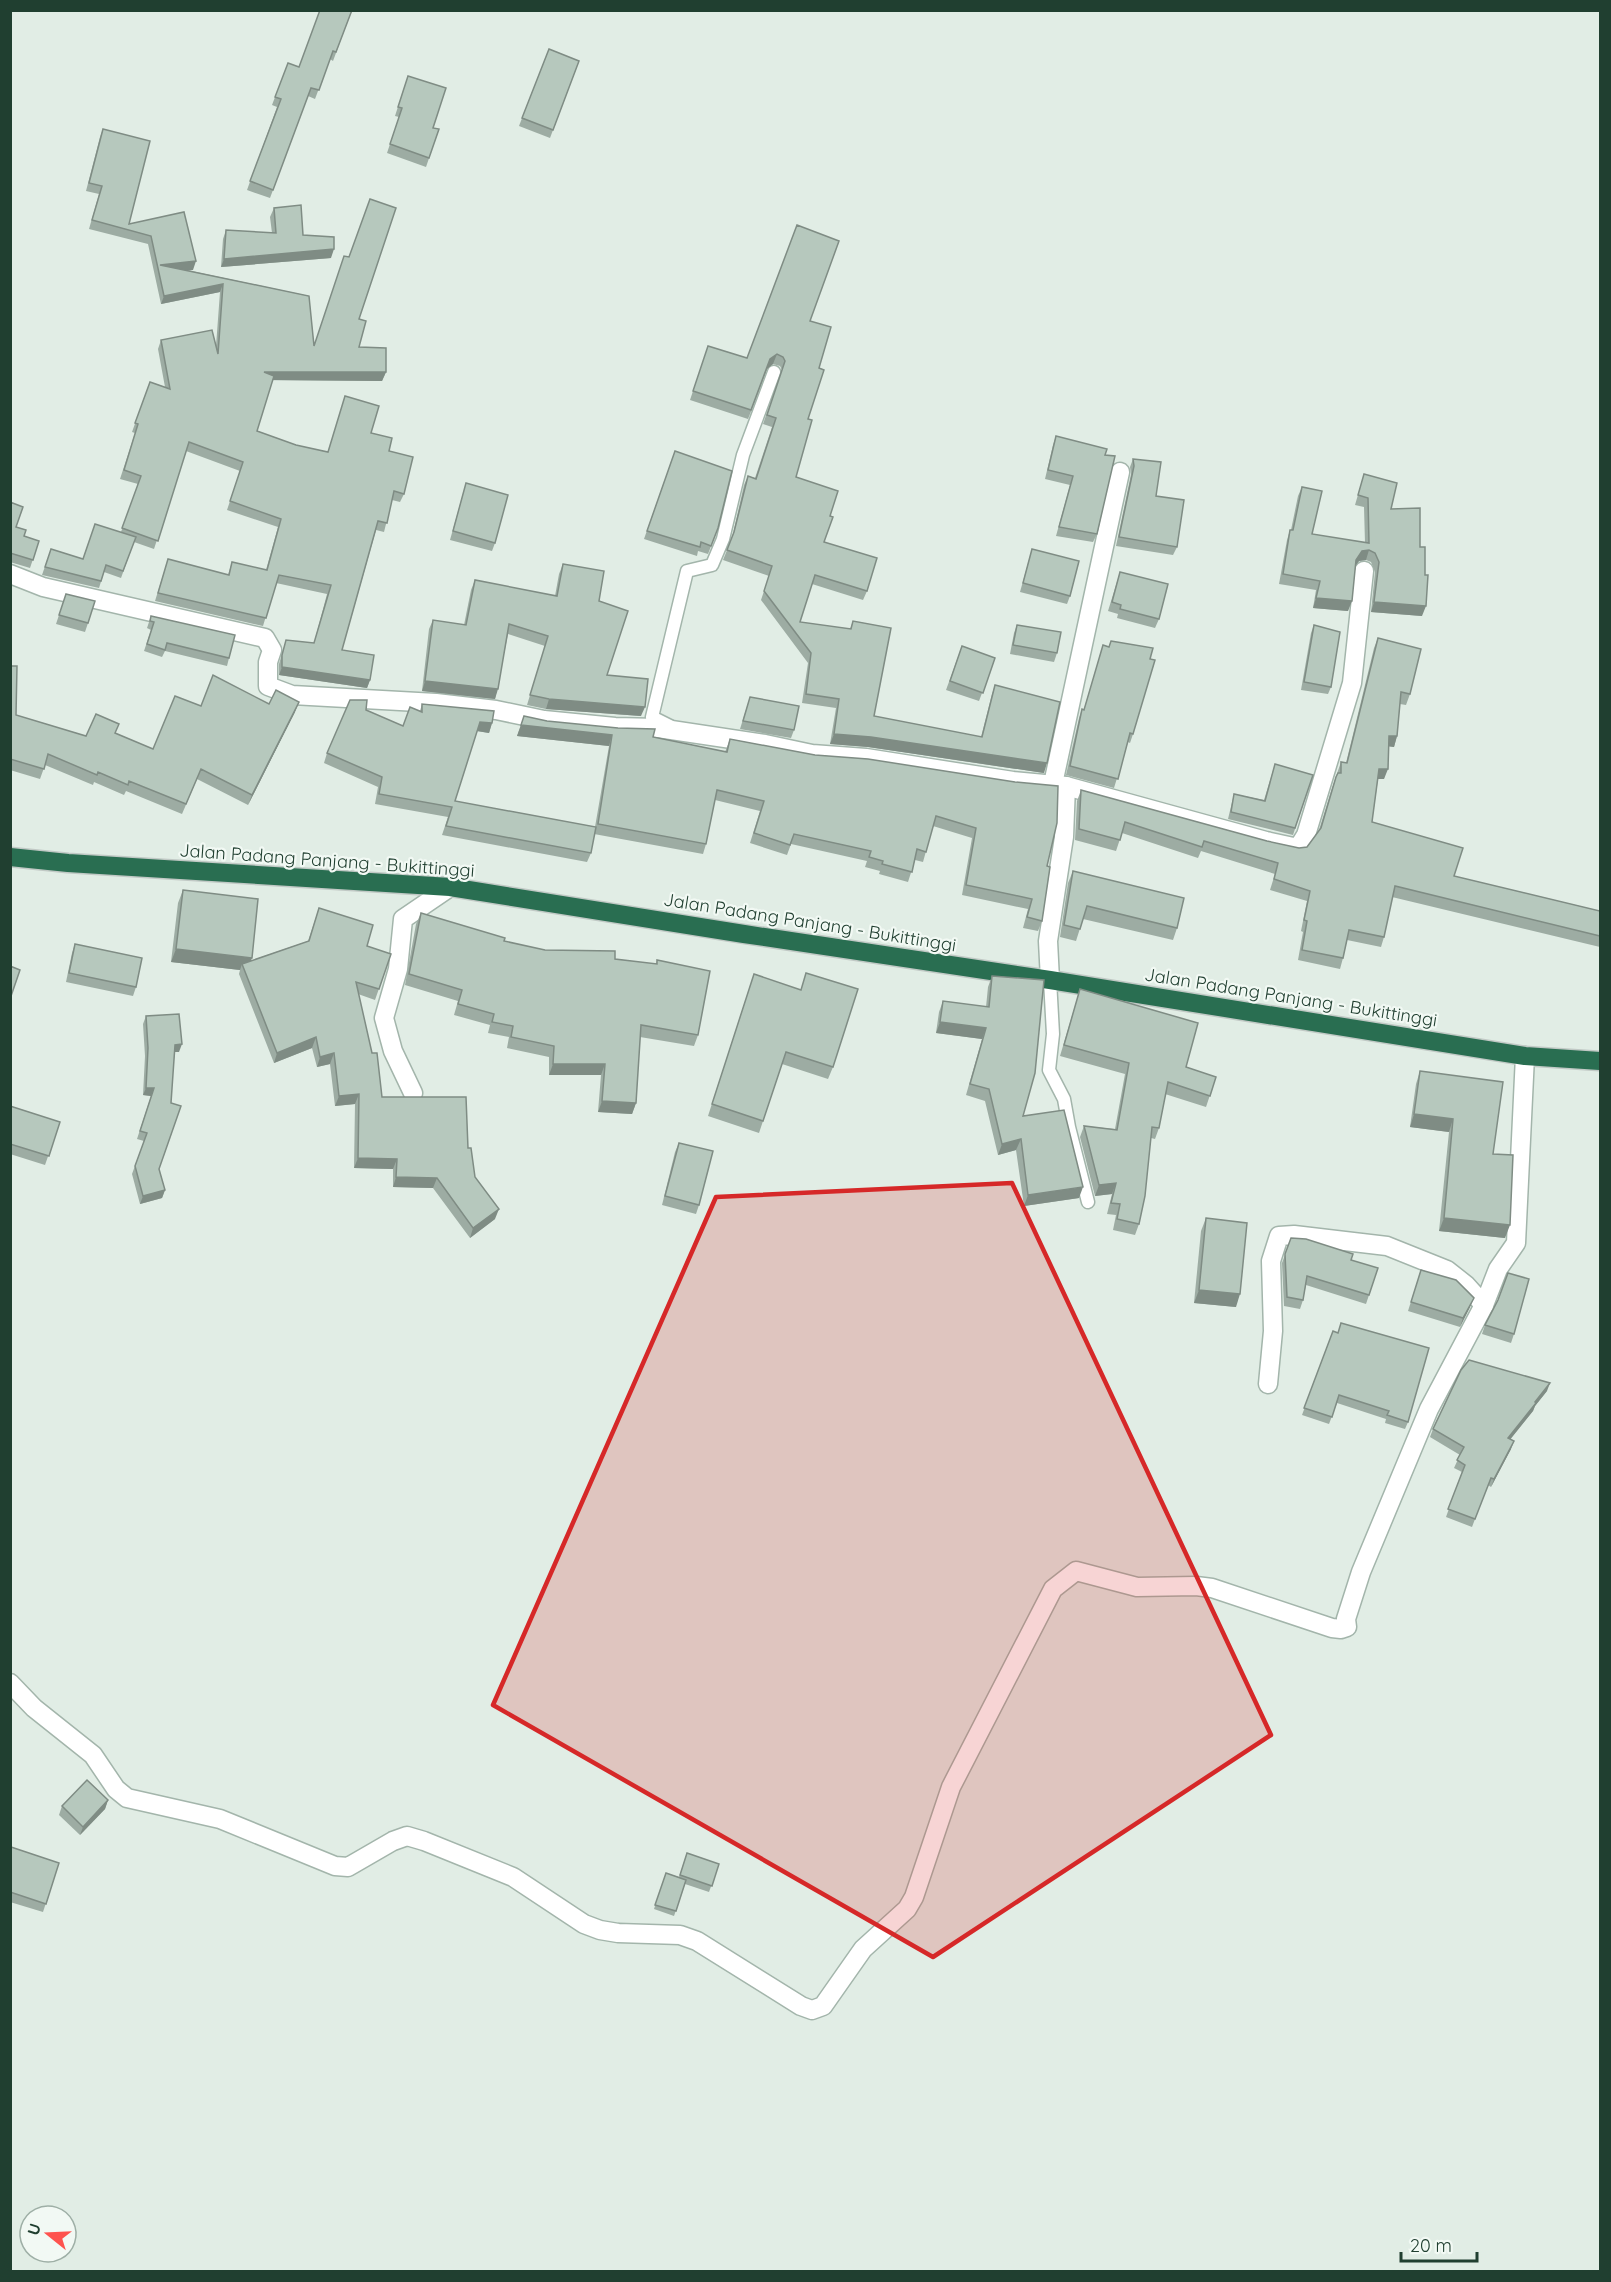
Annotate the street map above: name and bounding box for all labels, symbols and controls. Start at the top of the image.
street label: Jalan Padang Panjang - Bukittinggi [179,838,475,882]
street label: Jalan Padang Panjang - Bukittinggi [662,887,958,957]
street label: Jalan Padang Panjang - Bukittinggi [1143,962,1439,1032]
north arrow [18,2204,78,2264]
text: U [22,2221,45,2238]
scale bar [1401,2225,1478,2263]
text: 20 m [1410,2234,1452,2257]

